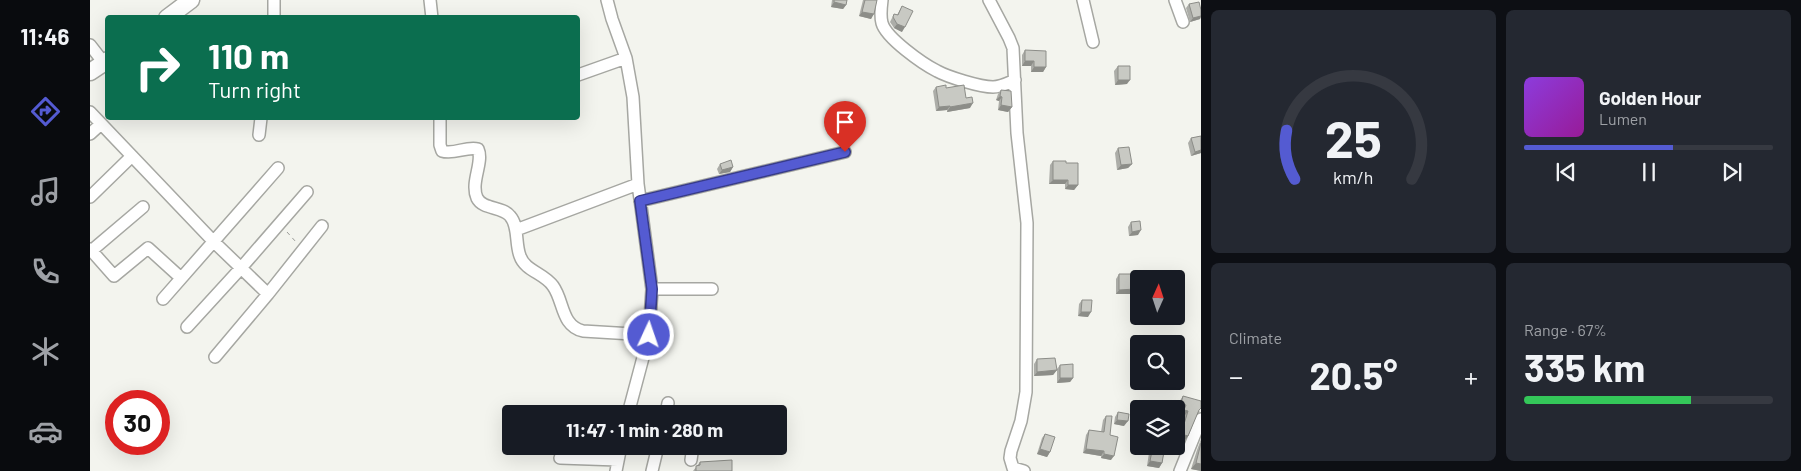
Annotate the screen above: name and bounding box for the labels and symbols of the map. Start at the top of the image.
pin [824,101,866,152]
north arrow [1130,270,1185,325]
position arrow [622,308,674,360]
speed limit sign: 30 [105,390,170,455]

